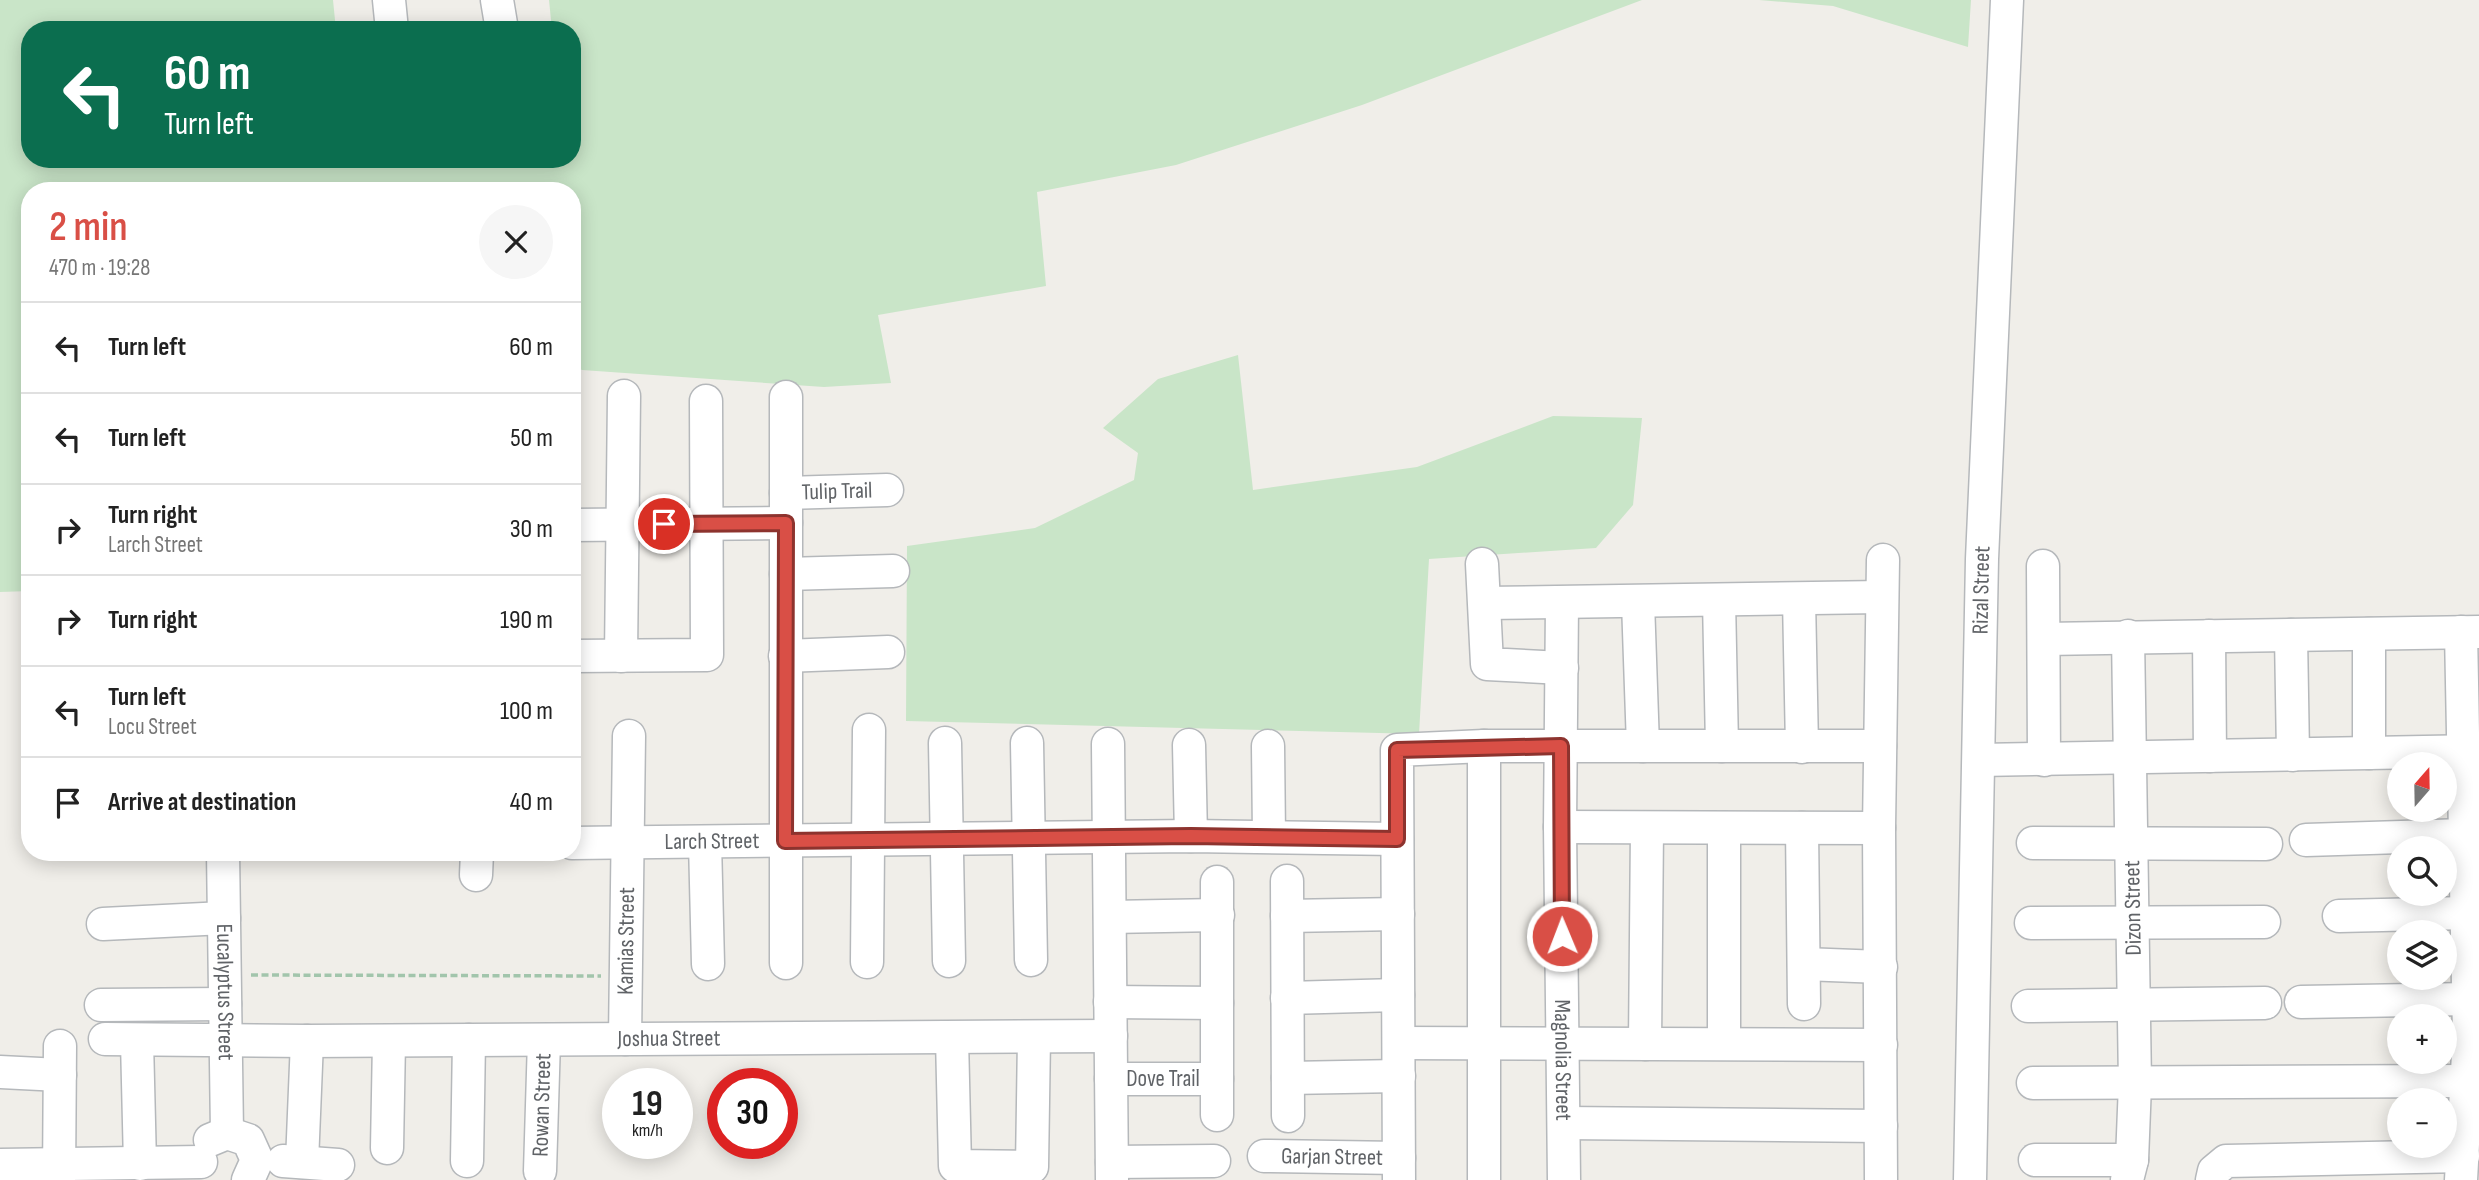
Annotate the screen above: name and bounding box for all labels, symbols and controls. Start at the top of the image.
text: 60 m [164,45,251,104]
icon: left [49,49,140,140]
text: Turn left [164,105,254,144]
text: 2 min [49,202,128,253]
button: close [479,205,553,279]
text: 470 m · 19:28 [49,254,150,282]
icon: left [49,329,87,367]
text: Turn left [108,332,186,363]
text: 60 m [509,332,553,363]
icon: left [49,420,87,458]
text: Turn left [108,423,186,454]
text: 50 m [510,423,553,454]
street label: Tulip Trail [801,476,873,507]
pin [634,494,694,554]
text: Turn right [108,500,197,531]
icon: arrive [645,505,683,543]
icon: right [49,511,87,549]
text: 30 m [510,514,553,545]
text: Larch Street [108,531,203,559]
street label: Rizal Street [1967,545,1997,635]
icon: right [49,602,87,640]
text: Turn right [108,605,197,636]
text: 190 m [500,605,553,636]
text: Turn left [108,682,186,713]
icon: left [49,693,87,731]
text: 100 m [500,696,553,727]
text: Locu Street [108,713,197,741]
north arrow [2387,752,2457,822]
map controls [2387,752,2457,1158]
icon: arrive [49,784,87,822]
text: Arrive at destination [108,787,296,818]
text: 40 m [510,787,553,818]
street label: Larch Street [664,827,760,856]
button: search [2387,836,2457,906]
street label: Dizon Street [2118,860,2148,956]
street label: Kamias Street [612,887,641,995]
position arrow [1525,899,1599,973]
button: layers [2387,920,2457,990]
street label: Eucalyptus Street [210,923,240,1061]
street label: Magnolia Street [1548,999,1577,1121]
button: + [2387,1004,2457,1074]
street label: Joshua Street [616,1024,721,1053]
street label: Rowan Street [526,1053,558,1157]
street label: Dove Trail [1126,1065,1200,1093]
speed limit sign: 30 [707,1068,798,1159]
text: 19 [632,1083,663,1126]
button: − [2387,1088,2457,1158]
text: km/h [632,1120,663,1141]
street label: Garjan Street [1281,1142,1383,1172]

